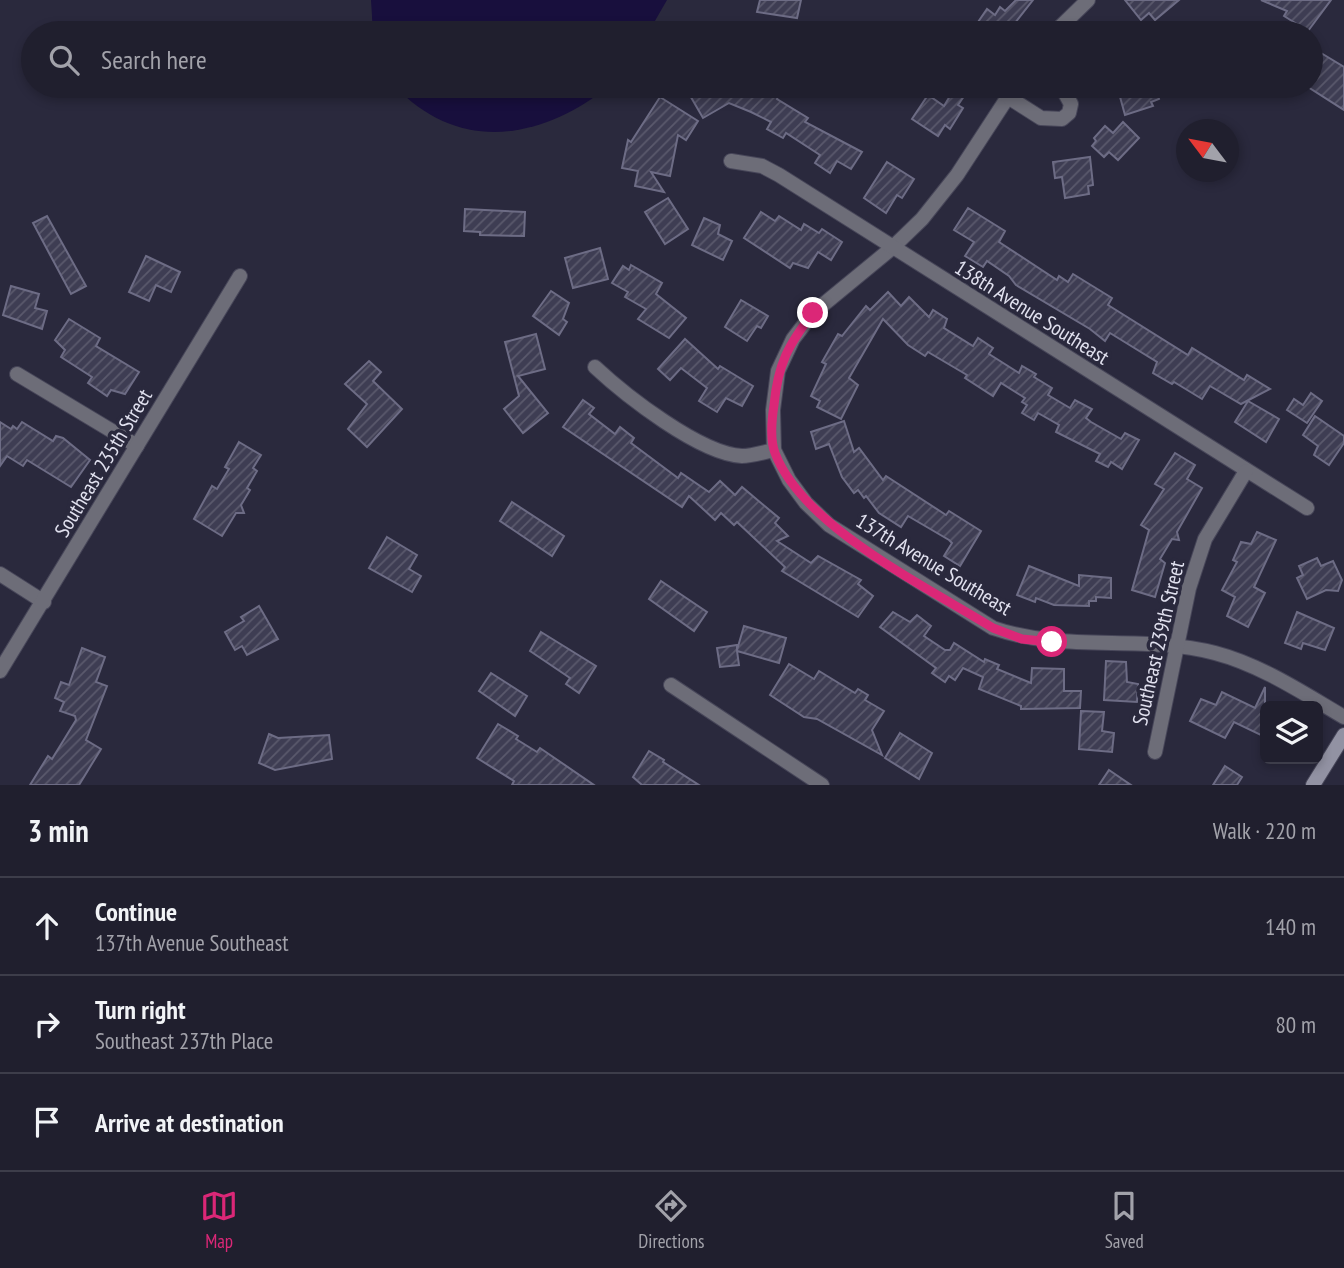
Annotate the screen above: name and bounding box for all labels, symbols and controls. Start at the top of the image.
search box [21,21,1323,98]
icon: search [45,41,83,79]
text: Search here [101,43,207,76]
north arrow [1176,119,1239,182]
street label: 138th Avenue Southeast [950,254,1114,370]
route end [797,297,828,328]
street label: Southeast 235th Street [48,384,158,542]
street label: 137th Avenue Southeast [851,507,1017,621]
street label: Southeast 239th Street [1126,558,1190,728]
route start [1036,626,1067,657]
map controls [1260,701,1323,764]
button: layers [1260,701,1323,764]
text: 3 min [28,811,89,850]
text: Walk · 220 m [1213,816,1316,845]
text: Continue [95,895,177,928]
icon: ahead [28,907,66,945]
text: 140 m [1265,912,1316,941]
text: 137th Avenue Southeast [95,928,289,957]
text: Turn right [95,993,186,1026]
icon: right [28,1005,66,1043]
text: 80 m [1275,1010,1316,1039]
text: Southeast 237th Place [95,1026,273,1055]
icon: arrive [28,1103,66,1141]
text: Arrive at destination [95,1106,284,1139]
tab: Map [200,1187,238,1253]
tab: Directions [638,1187,704,1253]
tab: Saved [1105,1187,1144,1253]

